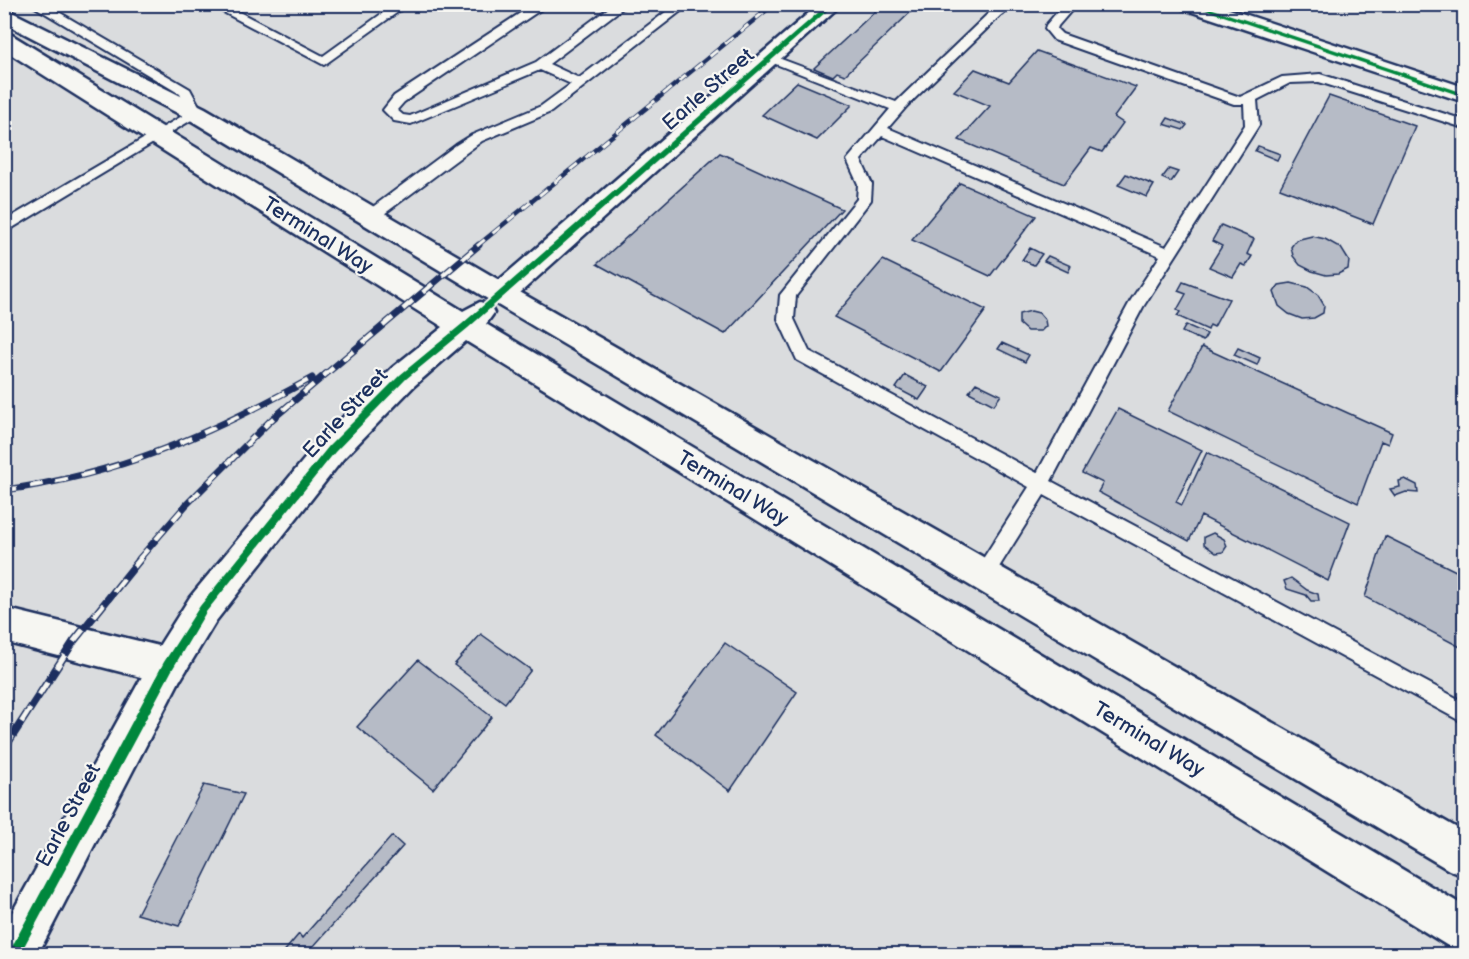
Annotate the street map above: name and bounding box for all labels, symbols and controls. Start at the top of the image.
street label: Earle Street [657,42,760,136]
street label: Terminal Way [258,192,378,279]
street label: Earle Street [298,363,393,463]
street label: Terminal Way [673,445,793,532]
street label: Terminal Way [1089,696,1209,783]
street label: Earle Street [31,759,106,871]

